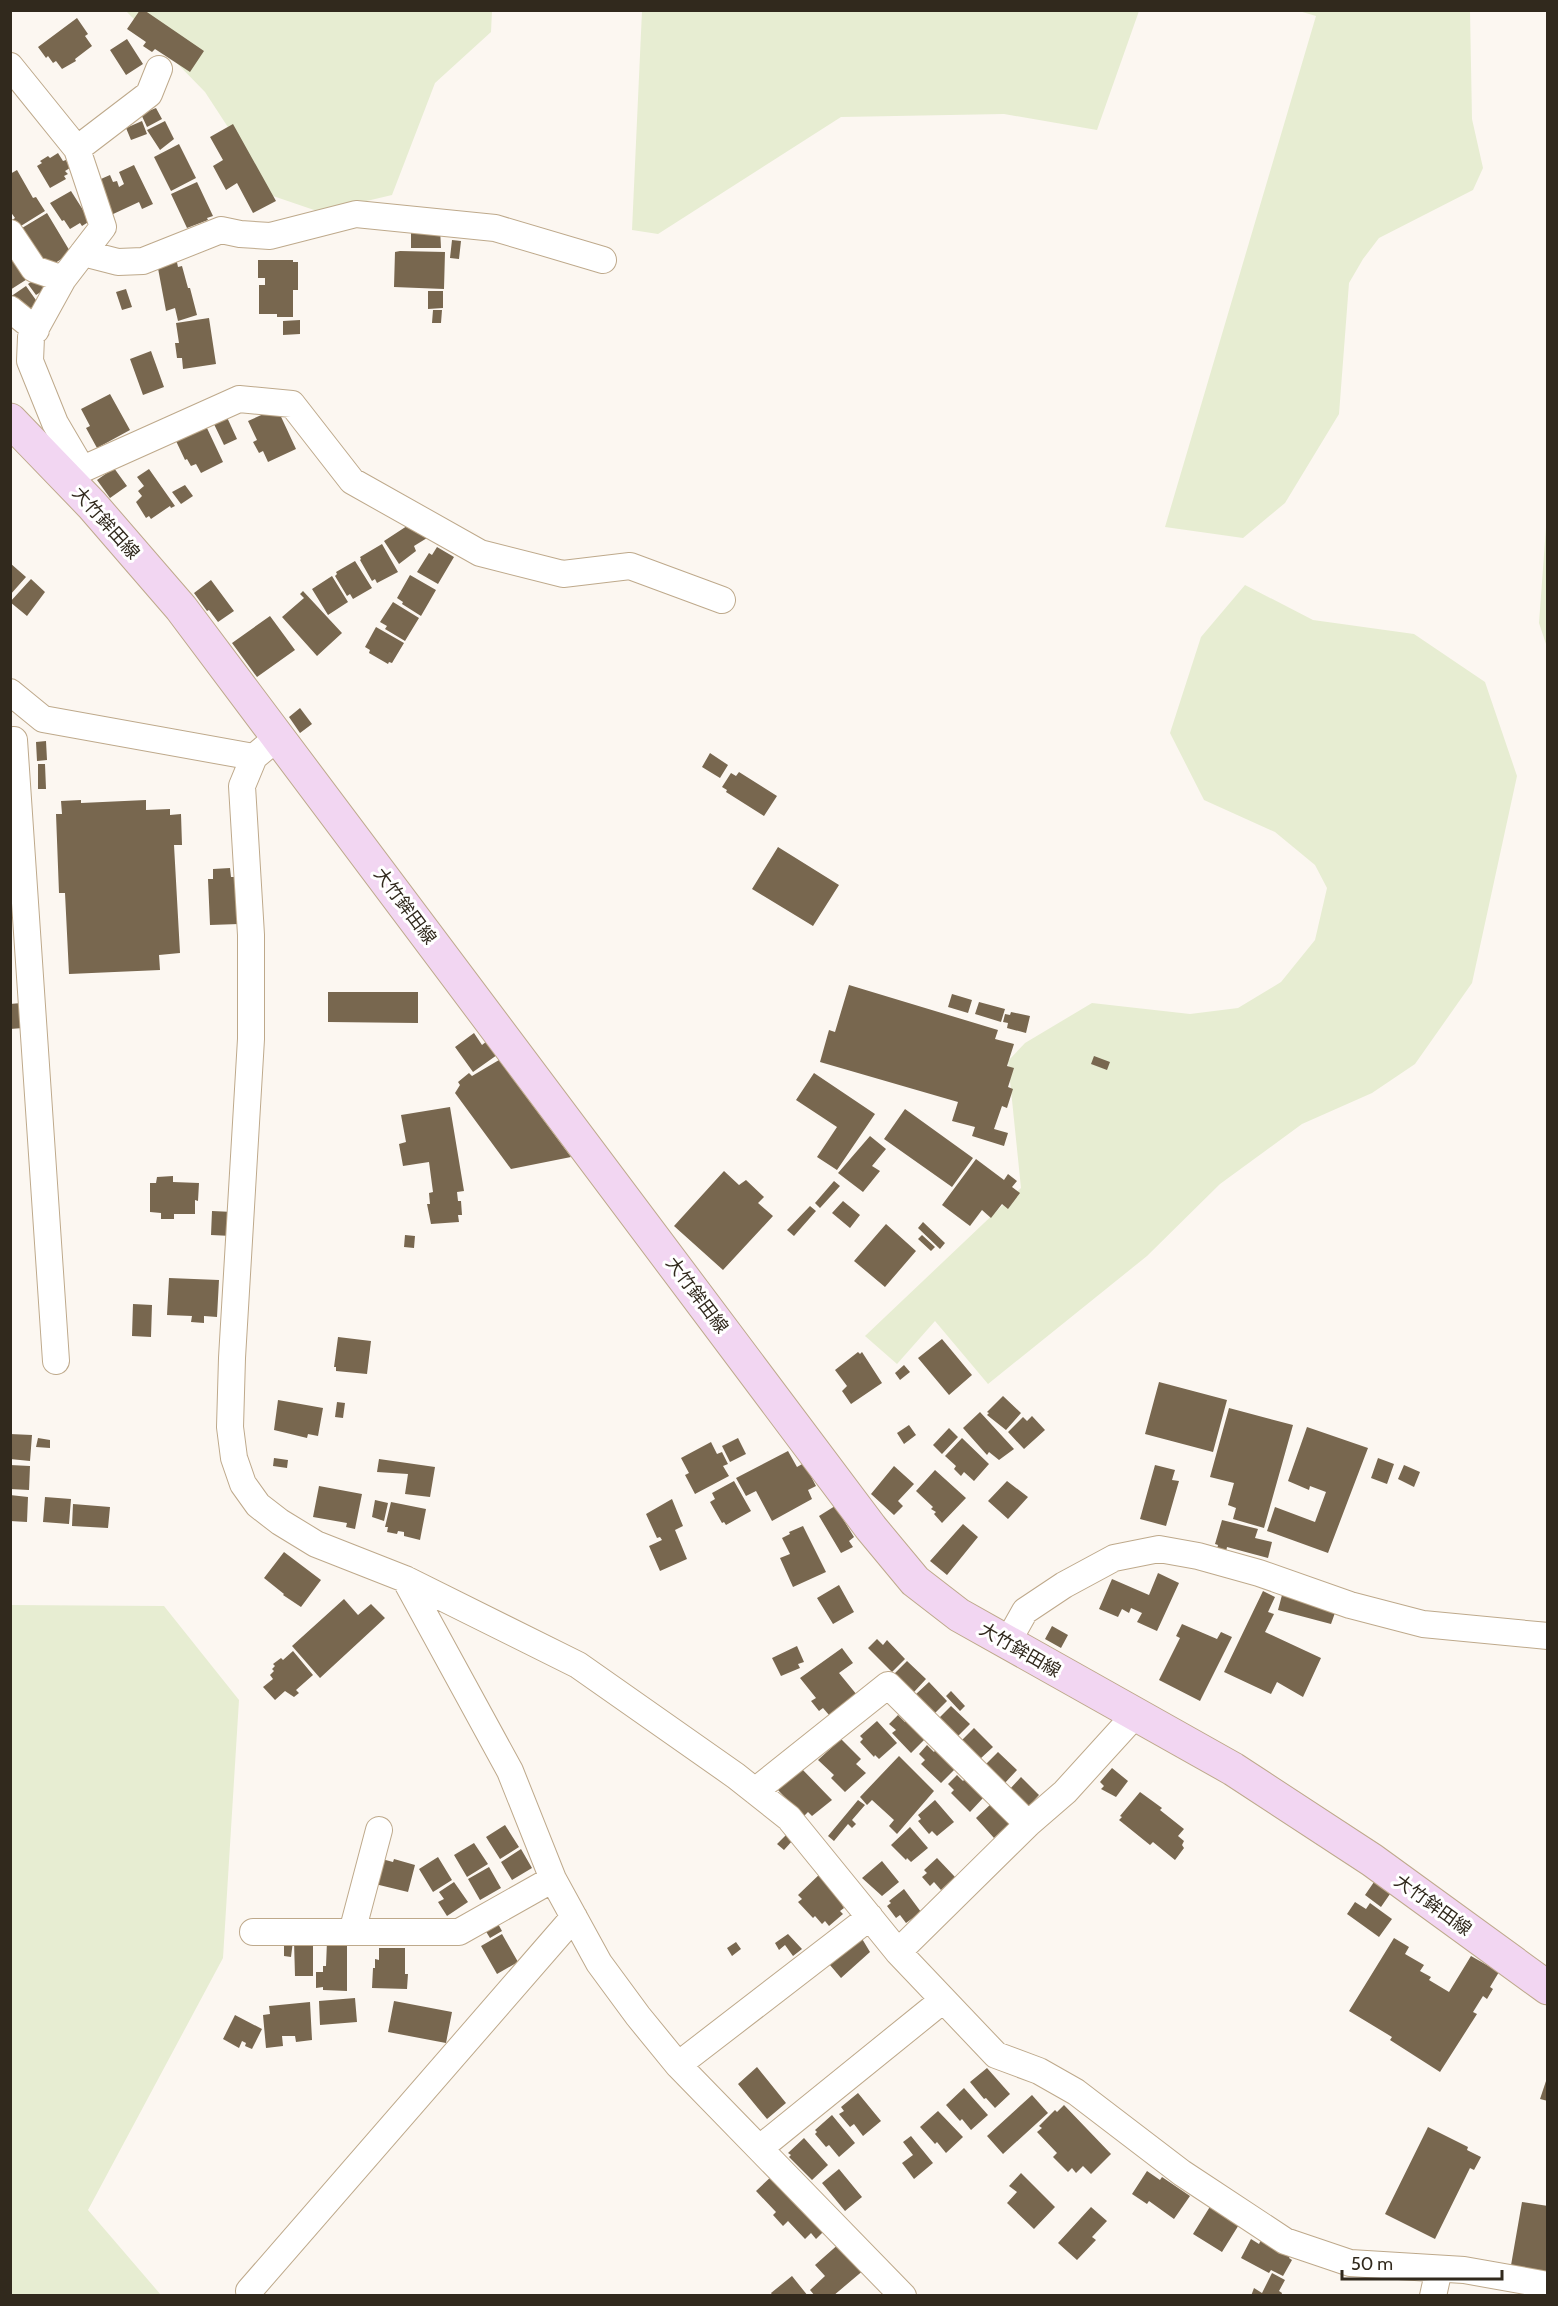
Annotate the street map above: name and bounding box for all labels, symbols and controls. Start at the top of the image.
street label: 大竹鉾田線 [68,482,144,564]
street label: 大竹鉾田線 [369,863,441,949]
street label: 大竹鉾田線 [661,1252,733,1338]
street label: 大竹鉾田線 [976,1618,1064,1682]
street label: 大竹鉾田線 [1390,1870,1476,1940]
scale bar [1342,2243,1502,2281]
text: 50 m [1351,2253,1393,2275]

